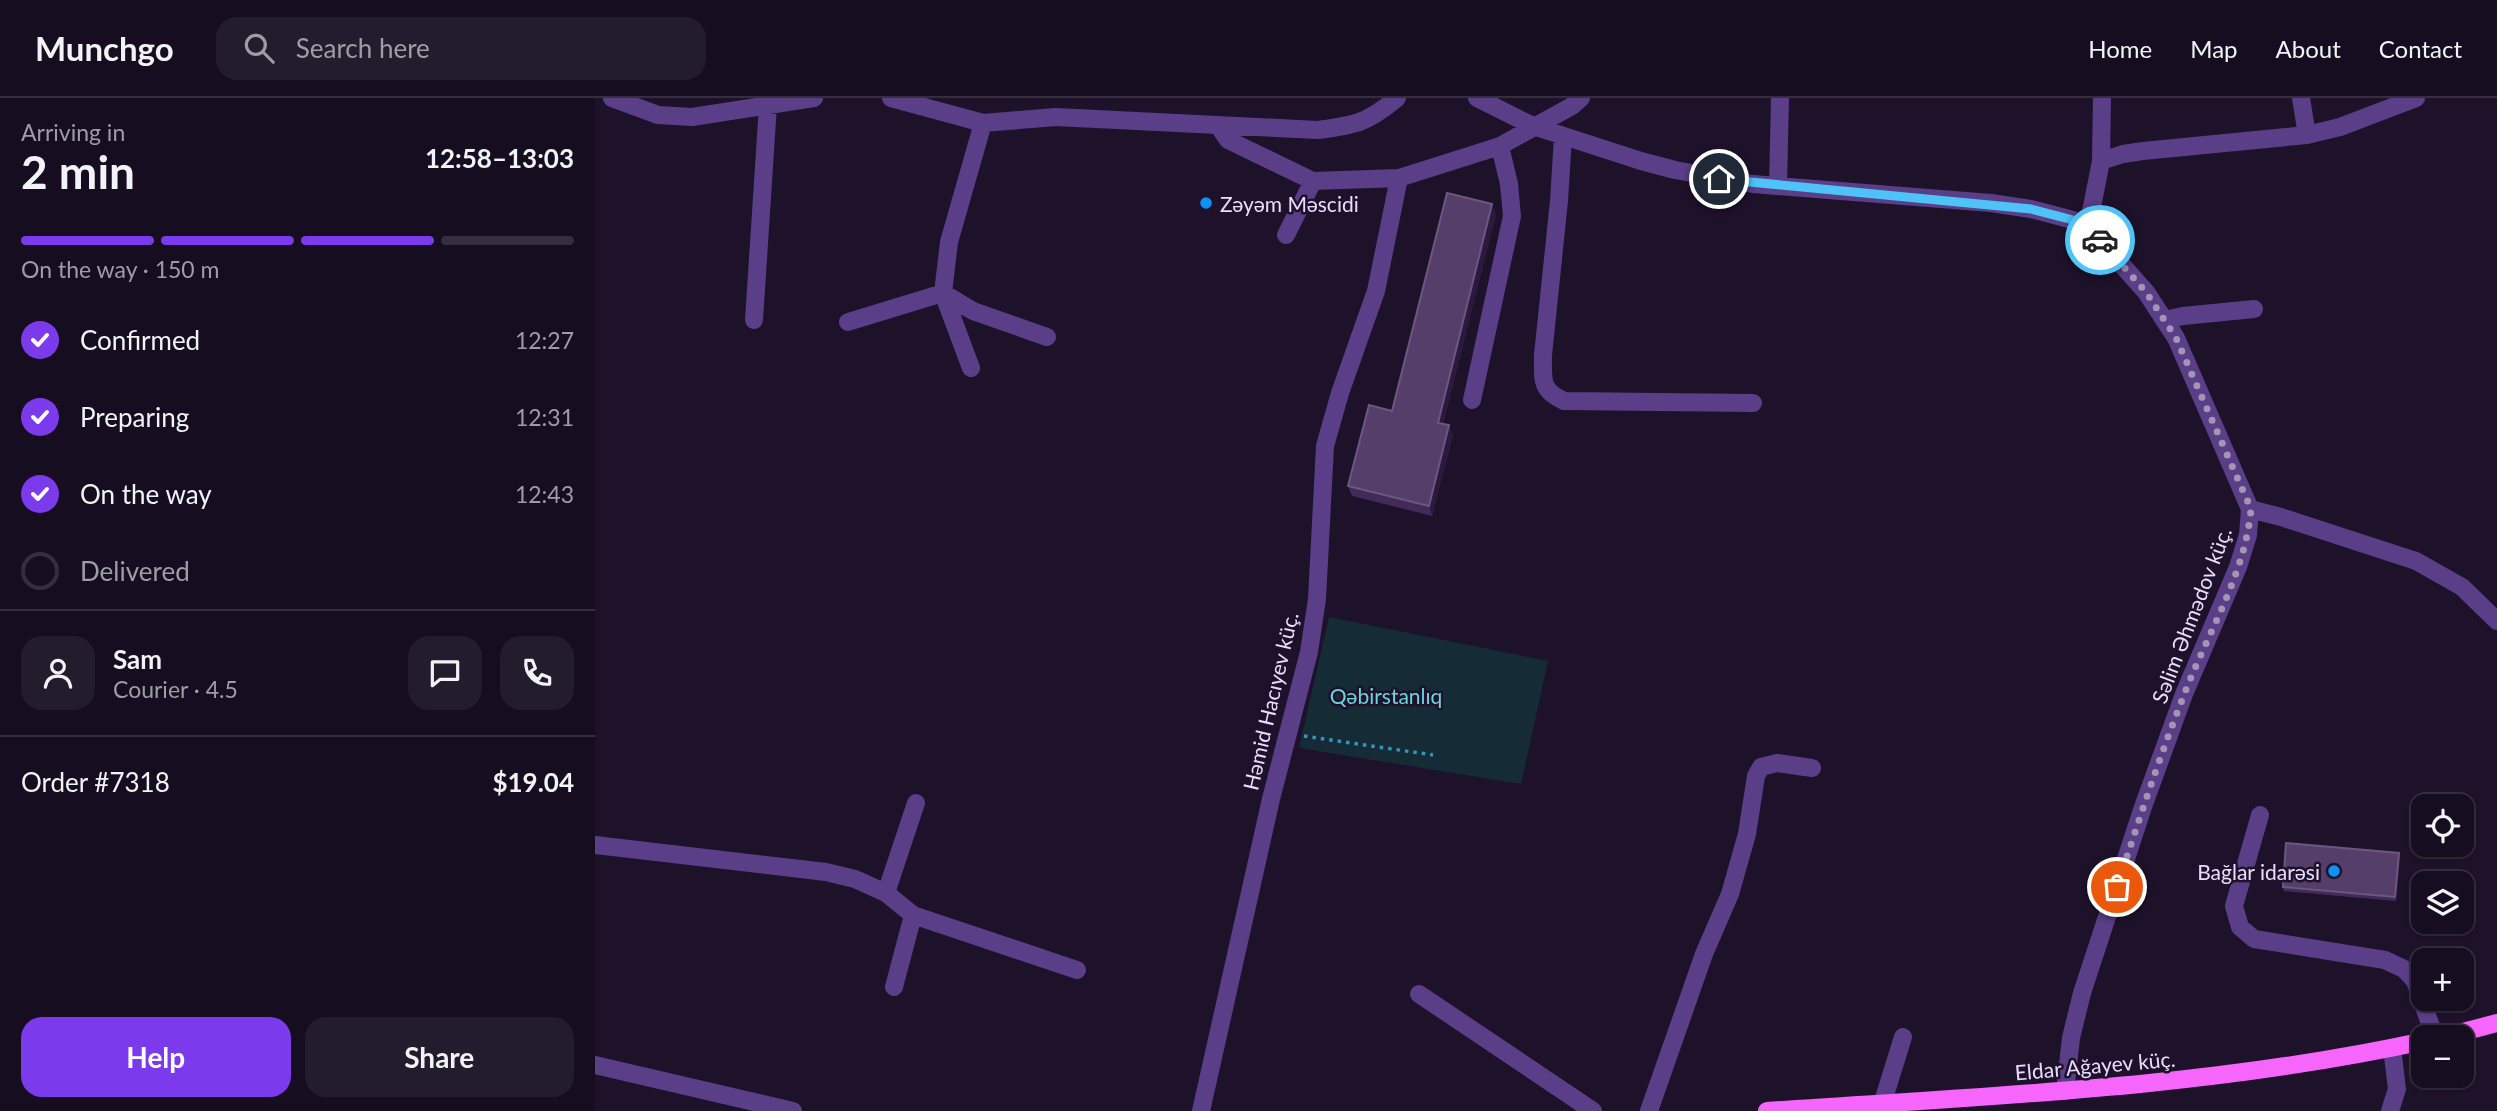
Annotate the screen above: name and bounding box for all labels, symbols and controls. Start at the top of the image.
search box [216,17,706,80]
text: Munchgo [35,28,174,68]
icon: search [240,29,278,67]
text: Search here [296,32,430,64]
text: Home [2088,34,2152,63]
text: Map [2190,34,2238,63]
text: About [2276,34,2341,63]
text: Contact [2379,34,2462,63]
text: Arriving in [21,118,125,146]
text: 12:58–13:03 [425,142,574,174]
text: 2 min [21,144,135,199]
pin [1689,149,1749,209]
icon: home [1700,160,1738,198]
place label: Zəyəm Məscidi [1220,191,1359,216]
marker: Zəyəm Məscidi [1198,195,1214,211]
courier [2065,205,2135,275]
icon: car [2081,221,2119,259]
text: On the way · 150 m [21,255,220,283]
icon: check [21,321,59,359]
text: Confirmed [80,324,200,356]
text: 12:27 [515,326,574,354]
icon: check [21,398,59,436]
text: Preparing [80,401,189,433]
text: 12:31 [515,403,574,431]
icon: check [21,475,59,513]
text: On the way [80,478,212,510]
text: 12:43 [515,480,574,508]
street label: Səlim Əhmədov küç. [2146,523,2236,707]
text: Delivered [80,555,190,587]
street label: Həmid Hacıyev küç. [1237,610,1303,792]
button: person [21,636,95,710]
button: chat [408,636,482,710]
button: phone [500,636,574,710]
text: Sam [113,643,162,675]
text: Courier · 4.5 [113,675,238,703]
park label: Qəbirstanlıq [1330,683,1442,708]
text: Order #7318 [21,766,170,798]
text: $19.04 [492,766,574,798]
map controls [2411,794,2474,1088]
button: locate [2411,794,2474,857]
pin [2087,857,2147,917]
place label: Bağlar idarəsi [2197,859,2320,884]
marker: Bağlar idarəsi [2326,863,2342,879]
icon: bag [2098,868,2136,906]
button: layers [2411,871,2474,934]
button: + [2411,948,2474,1011]
button: Help [21,1017,291,1097]
button: Share [305,1017,574,1097]
button: − [2411,1025,2474,1088]
street label: Eldar Ağayev küç. [2014,1046,2176,1084]

